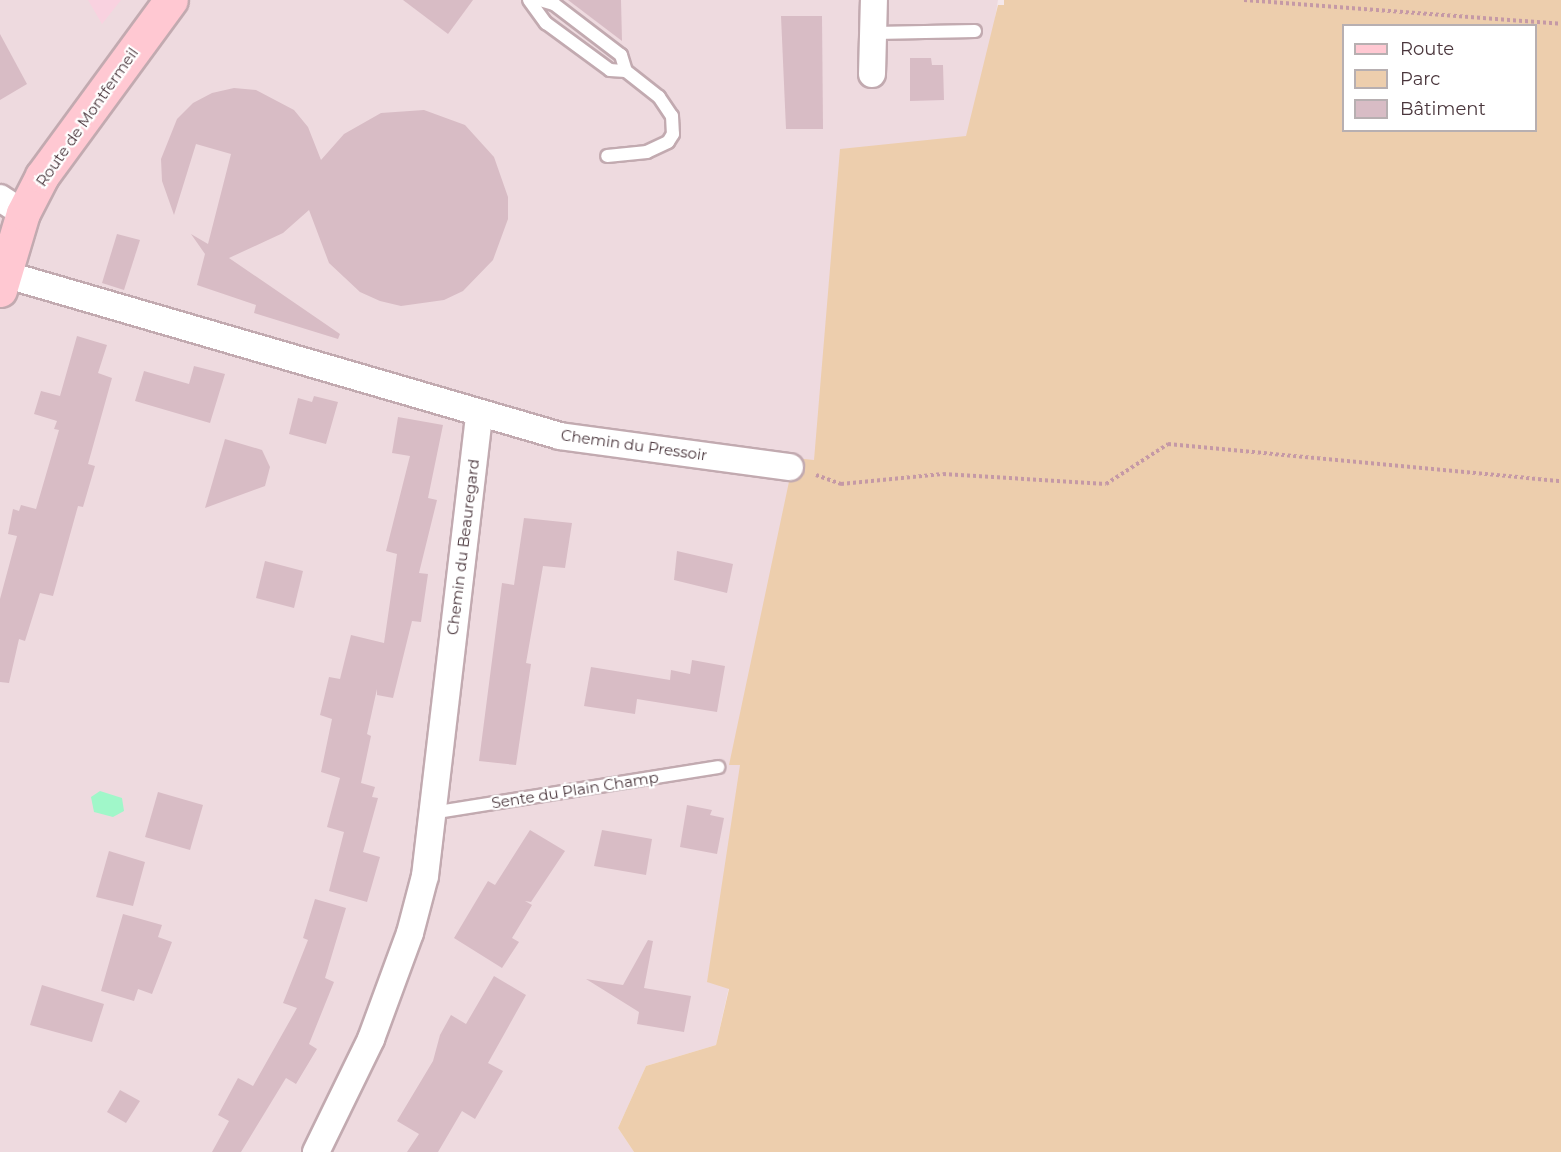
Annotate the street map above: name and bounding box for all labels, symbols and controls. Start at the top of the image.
legend [1342,24,1537,132]
text: Route [1400,38,1454,60]
street label: Route de Montfermeil [32,44,142,190]
text: Parc [1400,68,1440,90]
text: Bâtiment [1400,98,1486,120]
street label: Chemin du Pressoir [560,426,708,464]
street label: Chemin du Beauregard [443,458,483,636]
street label: Sente du Plain Champ [490,768,660,812]

